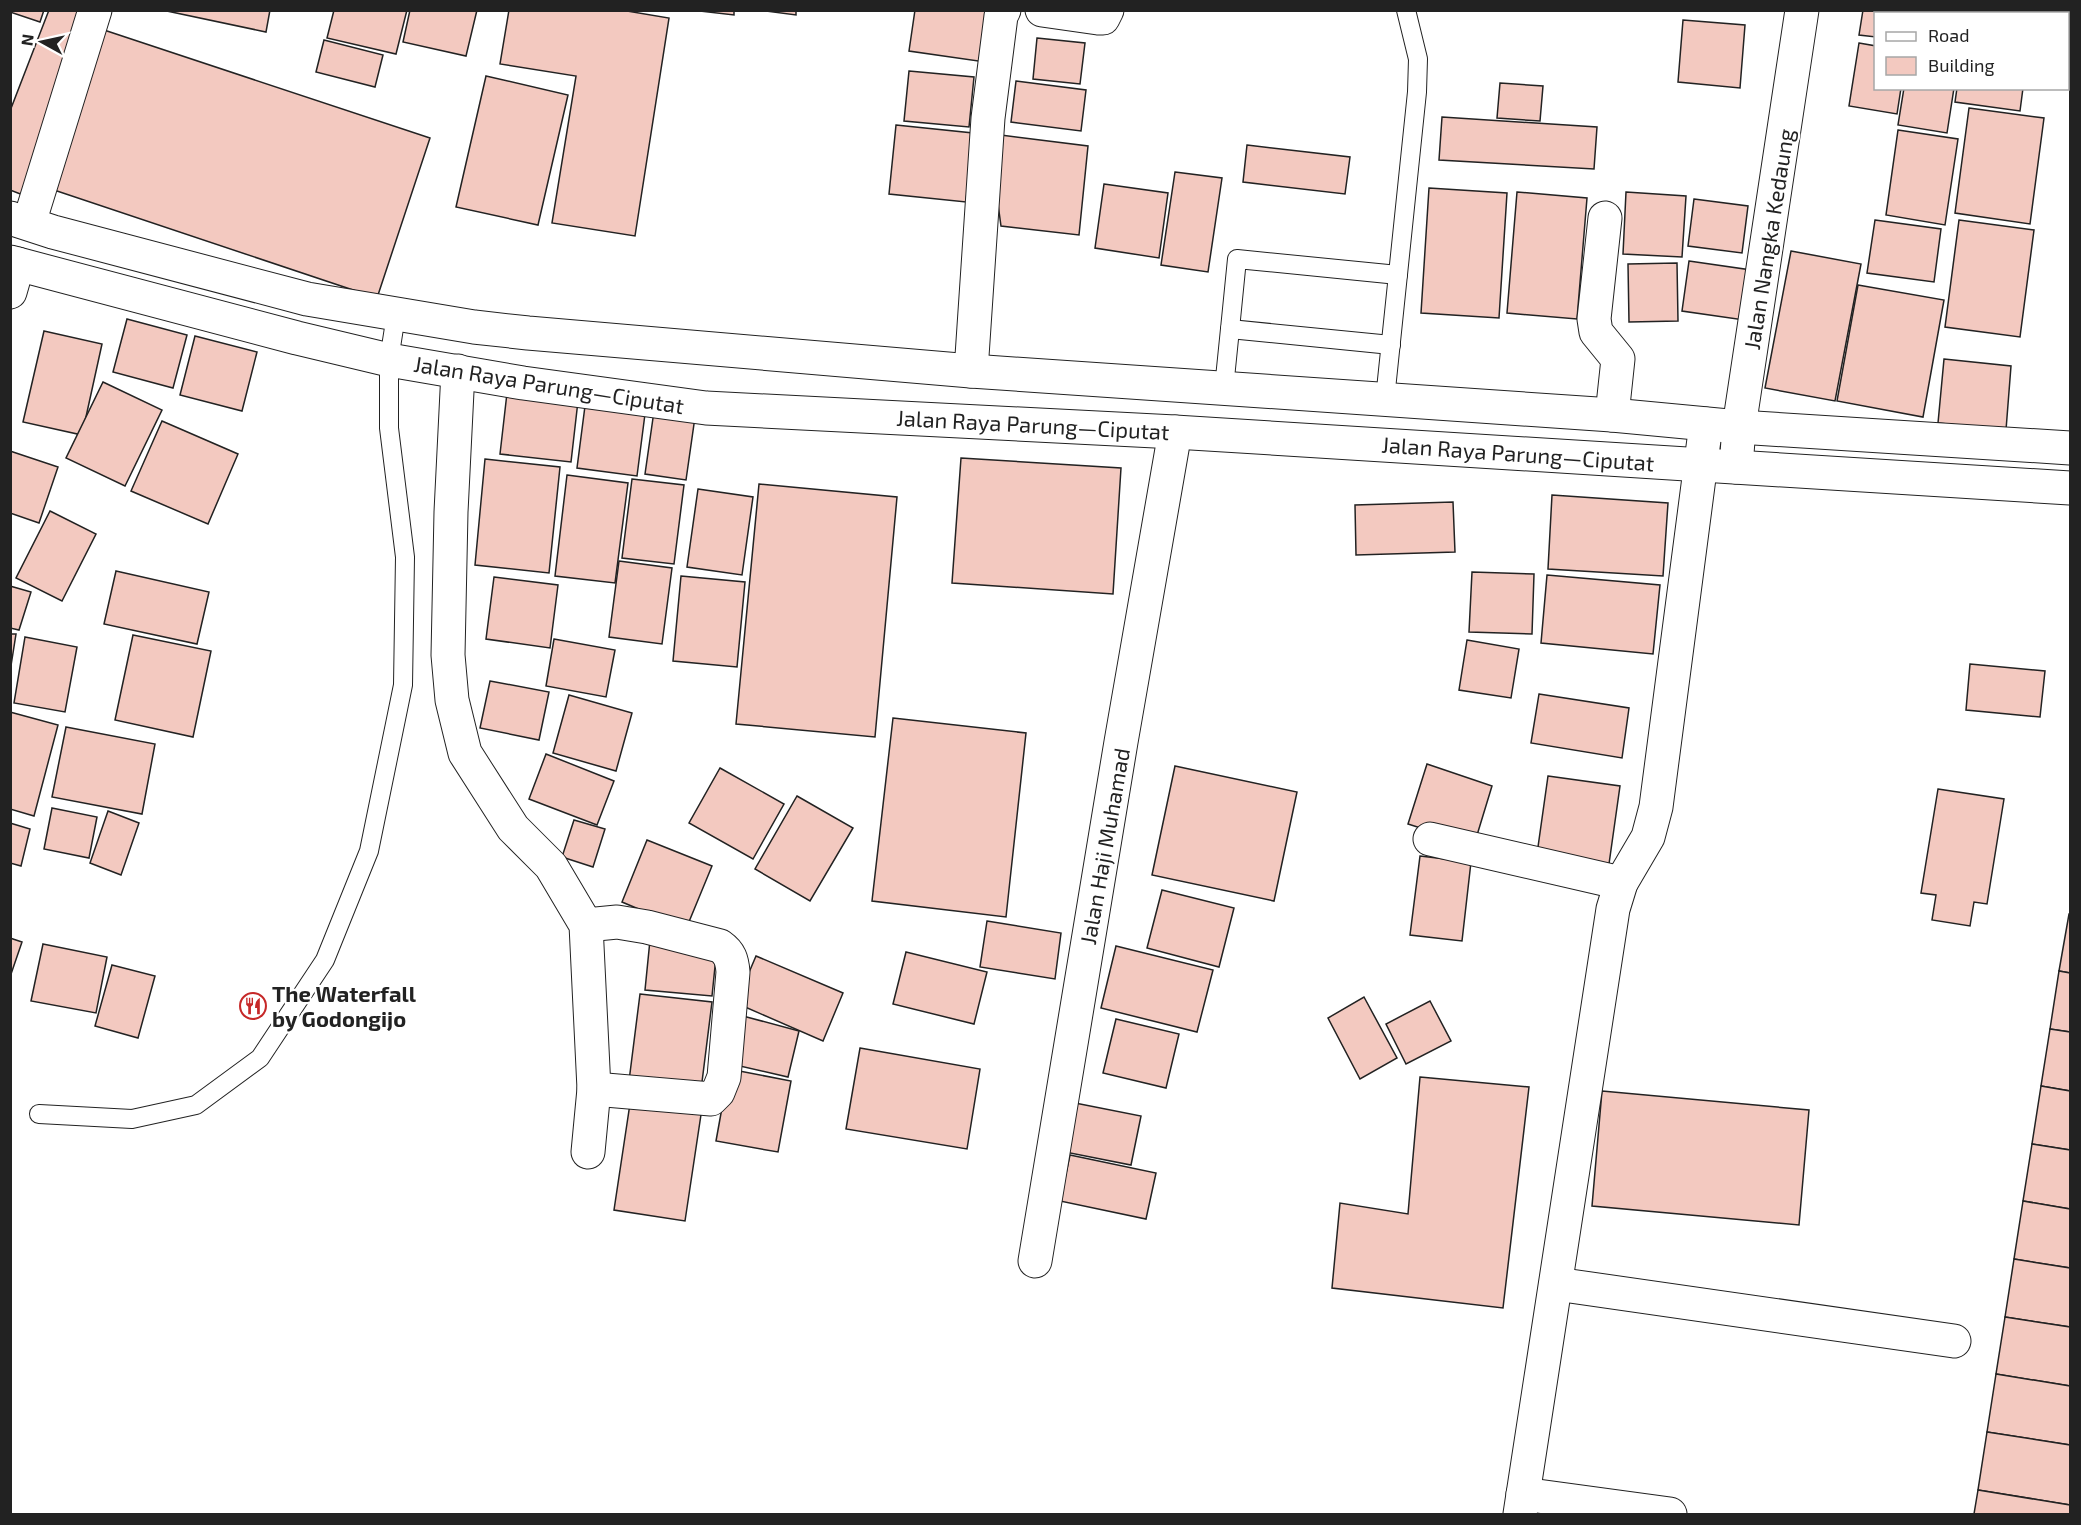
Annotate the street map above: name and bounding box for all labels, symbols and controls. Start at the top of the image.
north arrow [12,12,72,72]
legend [1874,12,2069,90]
text: Road [1928,24,1969,46]
text: N [16,33,37,47]
text: Building [1928,54,1995,76]
street label: Jalan Nangka Kedaung [1738,127,1798,351]
street label: Jalan Raya Parung—Ciputat [412,350,686,418]
street label: Jalan Raya Parung—Ciputat [896,404,1170,444]
street label: Jalan Raya Parung—Ciputat [1381,430,1655,476]
street label: Jalan Haji Muhamad [1074,746,1135,946]
place label: The Waterfall by Godongijo [272,980,417,1032]
restaurant icon: The Waterfall by Godongijo [238,991,268,1021]

